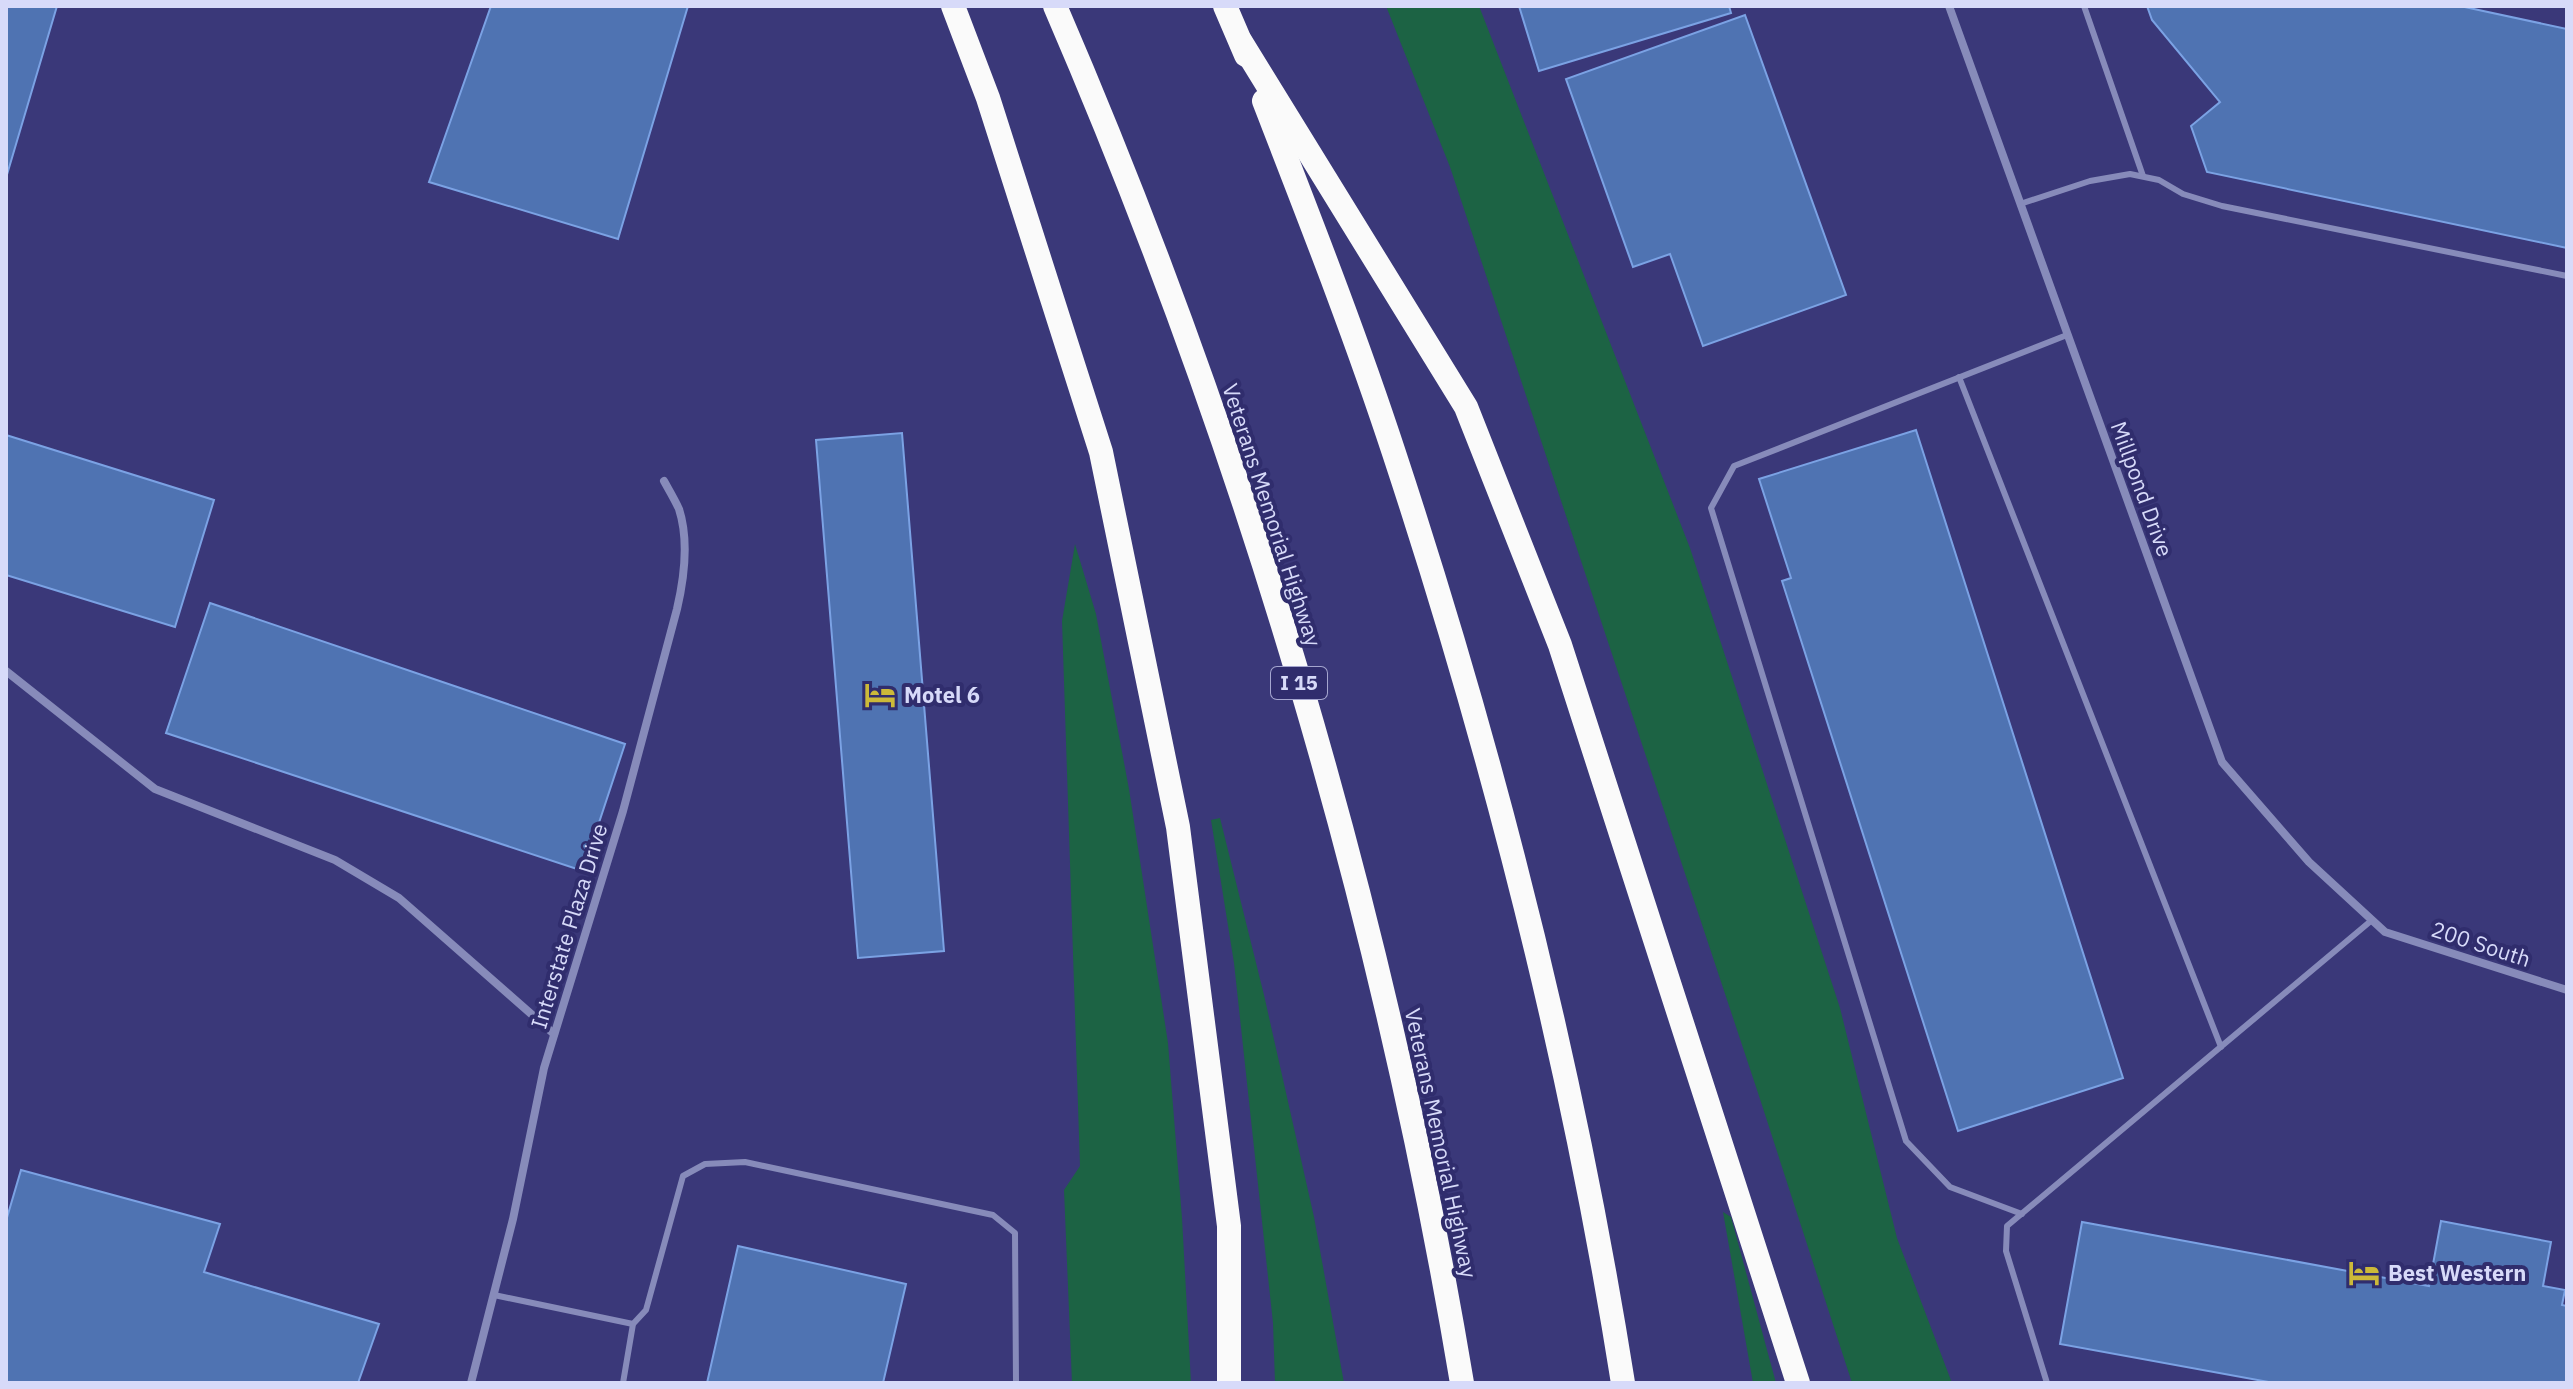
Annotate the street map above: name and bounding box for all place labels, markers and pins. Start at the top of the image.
hotel icon: Motel 6 [863,678,897,712]
place label: Motel 6 [904,680,980,709]
hotel icon: Best Western [2347,1256,2381,1290]
place label: Best Western [2388,1258,2526,1287]

